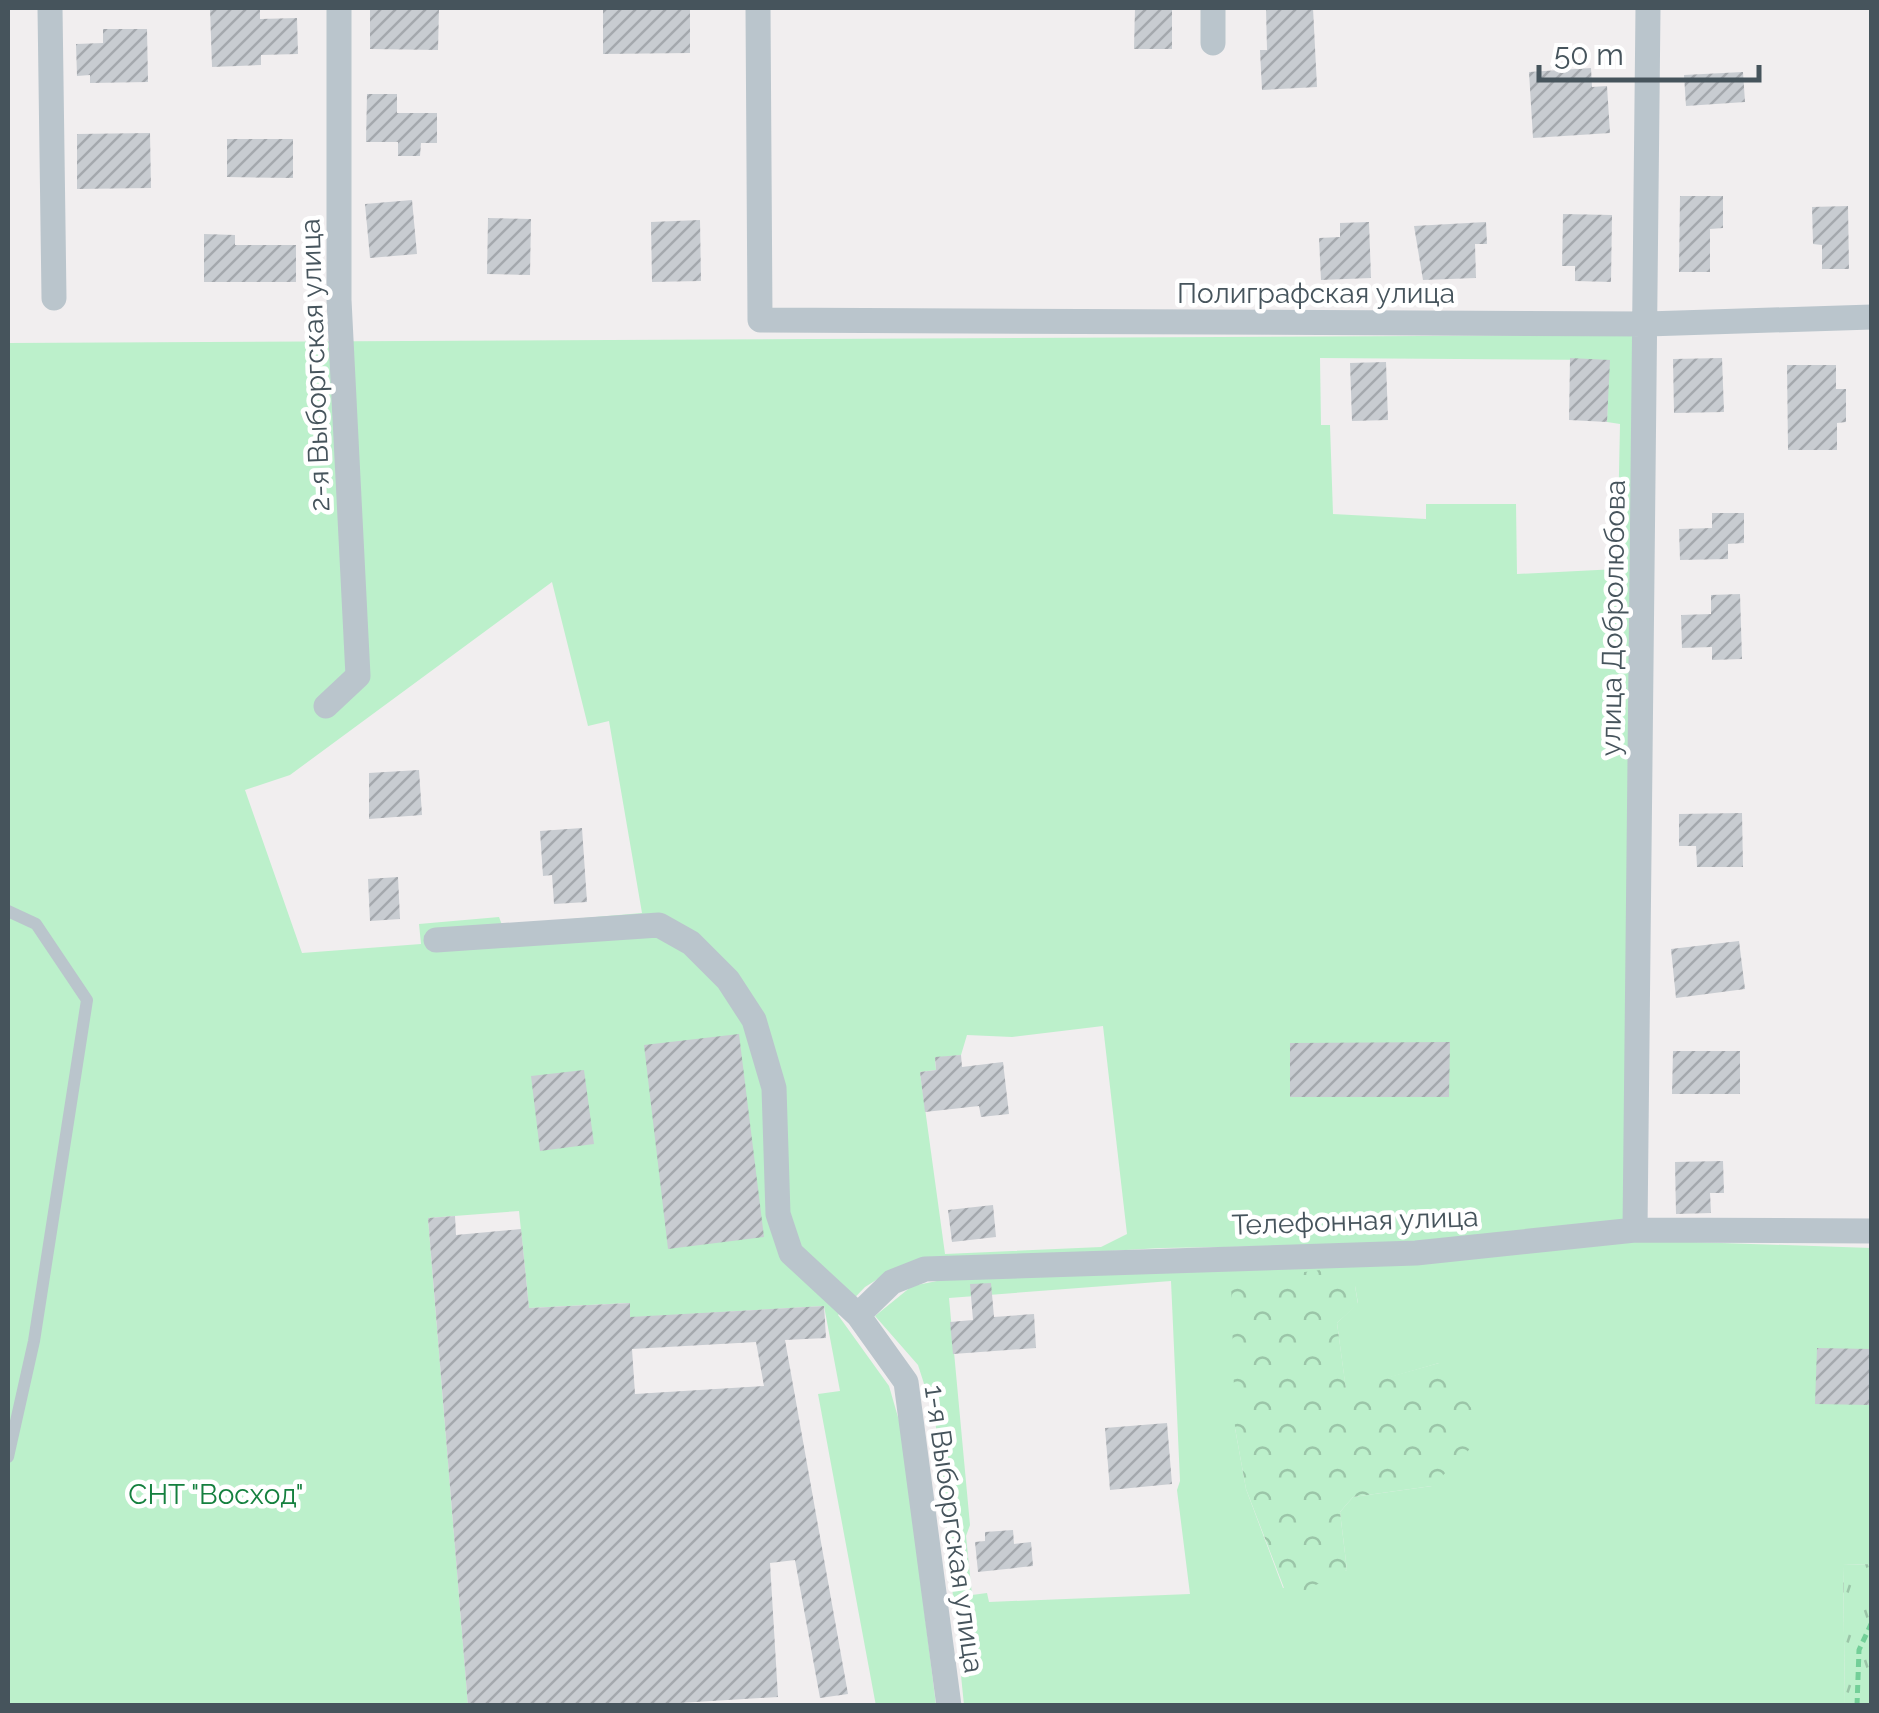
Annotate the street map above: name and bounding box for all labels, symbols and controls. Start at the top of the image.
scale bar [1539,20,1759,82]
text: 50 m [1554,37,1624,72]
street label: 2-я Выборгская улица [293,218,337,512]
street label: Полиграфская улица [1177,277,1455,310]
street label: улица Добролюбова [1594,479,1632,757]
street label: Телефонная улица [1231,1200,1479,1242]
street label: 1-я Выборгская улица [917,1383,991,1675]
park label: СНТ "Восход" [128,1478,304,1511]

